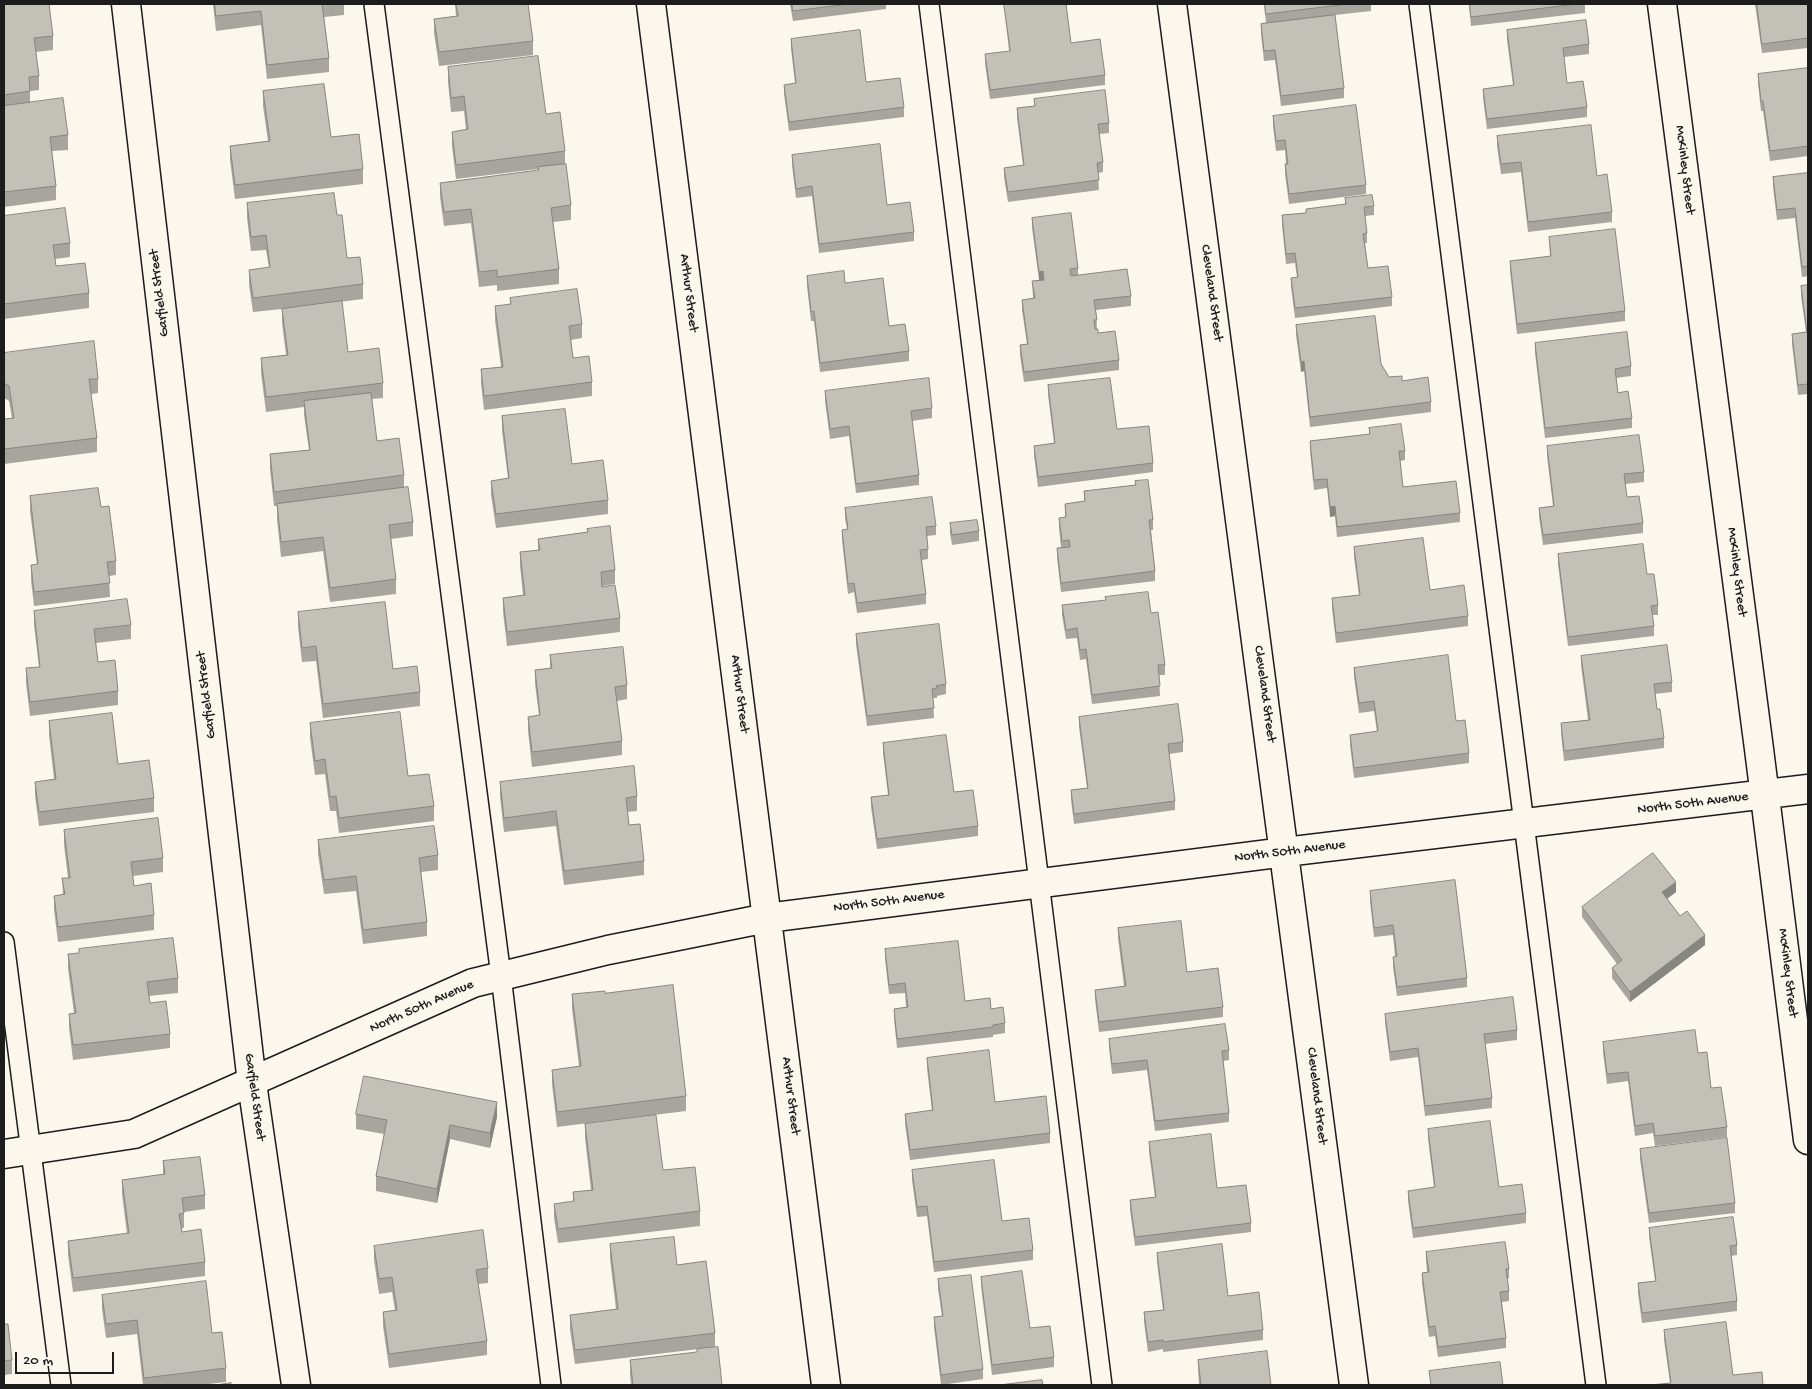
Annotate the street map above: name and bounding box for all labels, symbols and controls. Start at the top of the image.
street label: McKinley Street [1670,124,1698,216]
street label: Cleveland Street [1196,243,1226,343]
street label: Garfield Street [146,248,174,338]
street label: Arthur Street [675,253,701,333]
street label: McKinley Street [1722,526,1750,618]
street label: Cleveland Street [1249,644,1279,744]
street label: Garfield Street [193,650,221,740]
street label: Arthur Street [726,654,752,734]
street label: North 50th Avenue [1636,789,1750,819]
street label: North 50th Avenue [1233,837,1347,867]
street label: North 50th Avenue [832,887,946,917]
street label: McKinley Street [1773,927,1801,1019]
street label: North 50th Avenue [367,977,477,1037]
street label: Cleveland Street [1302,1047,1330,1145]
street label: Garfield Street [240,1052,268,1142]
street label: Arthur Street [777,1056,803,1136]
scale bar [18,1342,116,1374]
text: 20 m [23,1352,53,1370]

